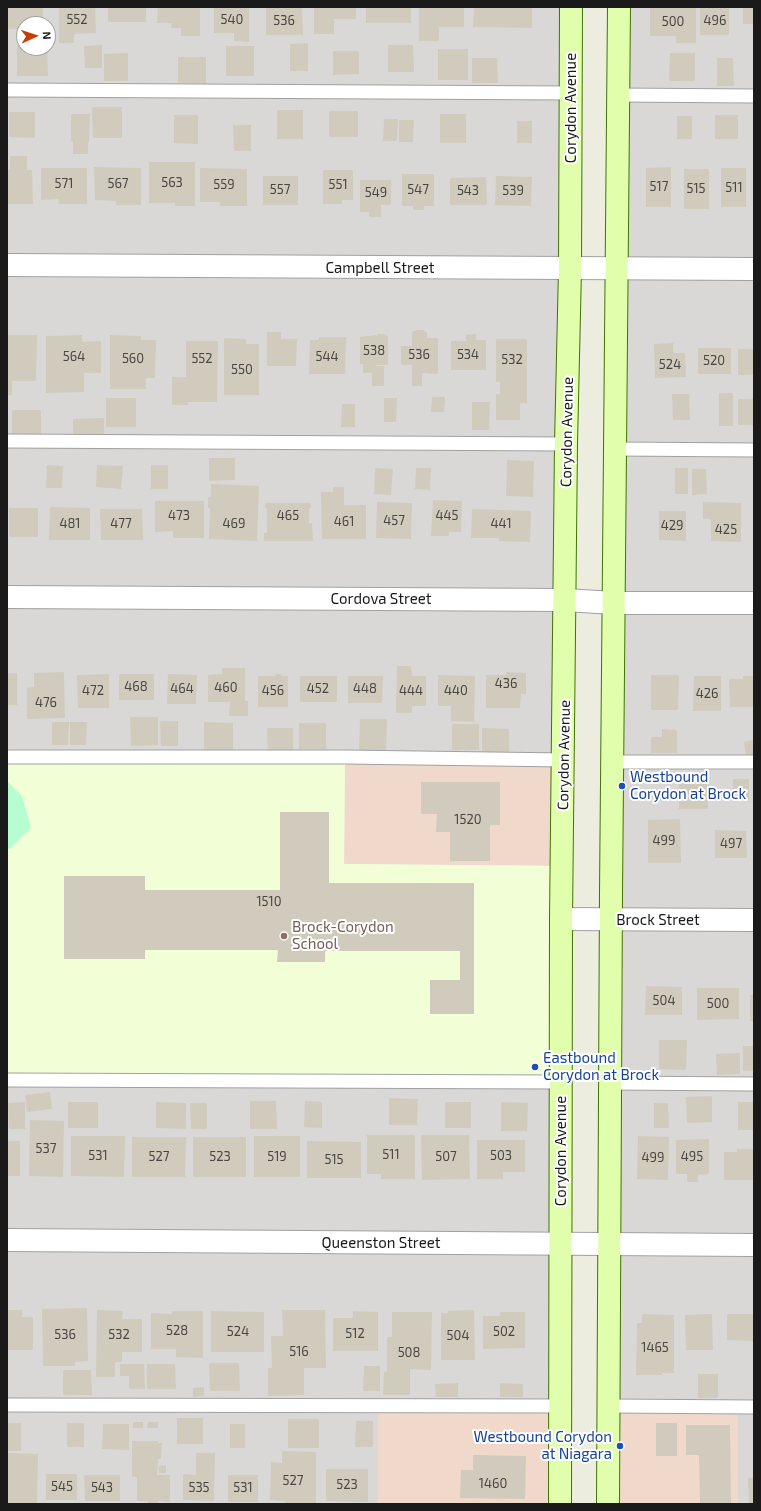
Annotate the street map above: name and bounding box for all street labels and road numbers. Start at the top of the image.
street label: Corydon Avenue [562,53,580,163]
street label: Campbell Street [325,259,435,277]
street label: Corydon Avenue [557,377,577,487]
street label: Cordova Street [330,590,432,608]
street label: Corydon Avenue [554,700,574,810]
street label: Brock Street [616,911,700,929]
street label: Corydon Avenue [552,1096,570,1206]
street label: Queenston Street [321,1234,441,1252]

